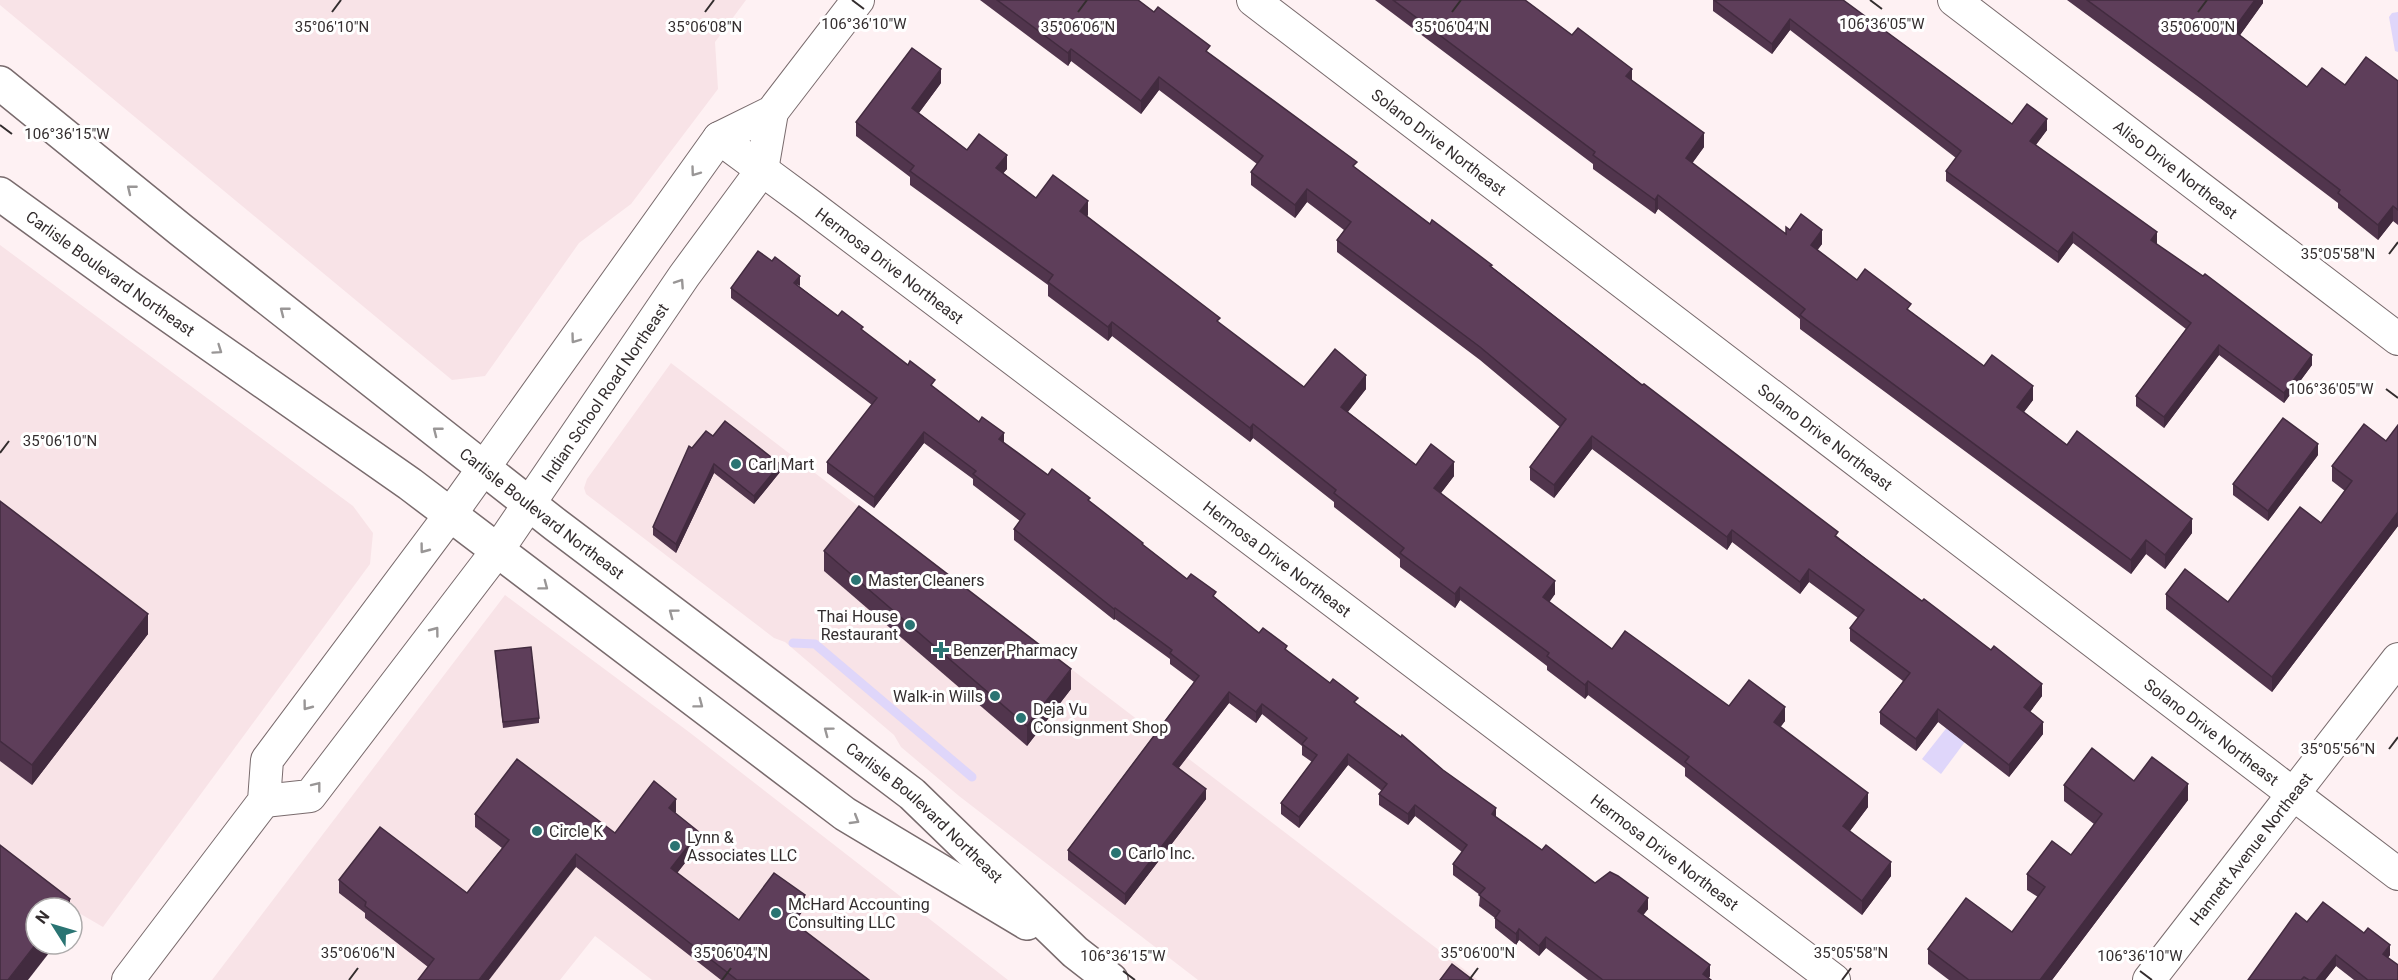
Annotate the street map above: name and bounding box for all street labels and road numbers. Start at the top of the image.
street label: Solano Drive Northeast [1368,85,1510,200]
street label: Aliso Drive Northeast [2110,116,2241,223]
street label: Hermosa Drive Northeast [812,204,967,328]
street label: Carlisle Boulevard Northeast [22,207,198,340]
street label: Indian School Road Northeast [538,300,673,486]
street label: Solano Drive Northeast [1754,380,1896,495]
street label: Carlisle Boulevard Northeast [456,444,628,583]
street label: Hermosa Drive Northeast [1199,497,1355,621]
street label: Solano Drive Northeast [2140,675,2282,790]
street label: Carlisle Boulevard Northeast [842,739,1007,887]
street label: Hannett Avenue Northeast [2186,769,2316,929]
street label: Hermosa Drive Northeast [1587,790,1742,914]

